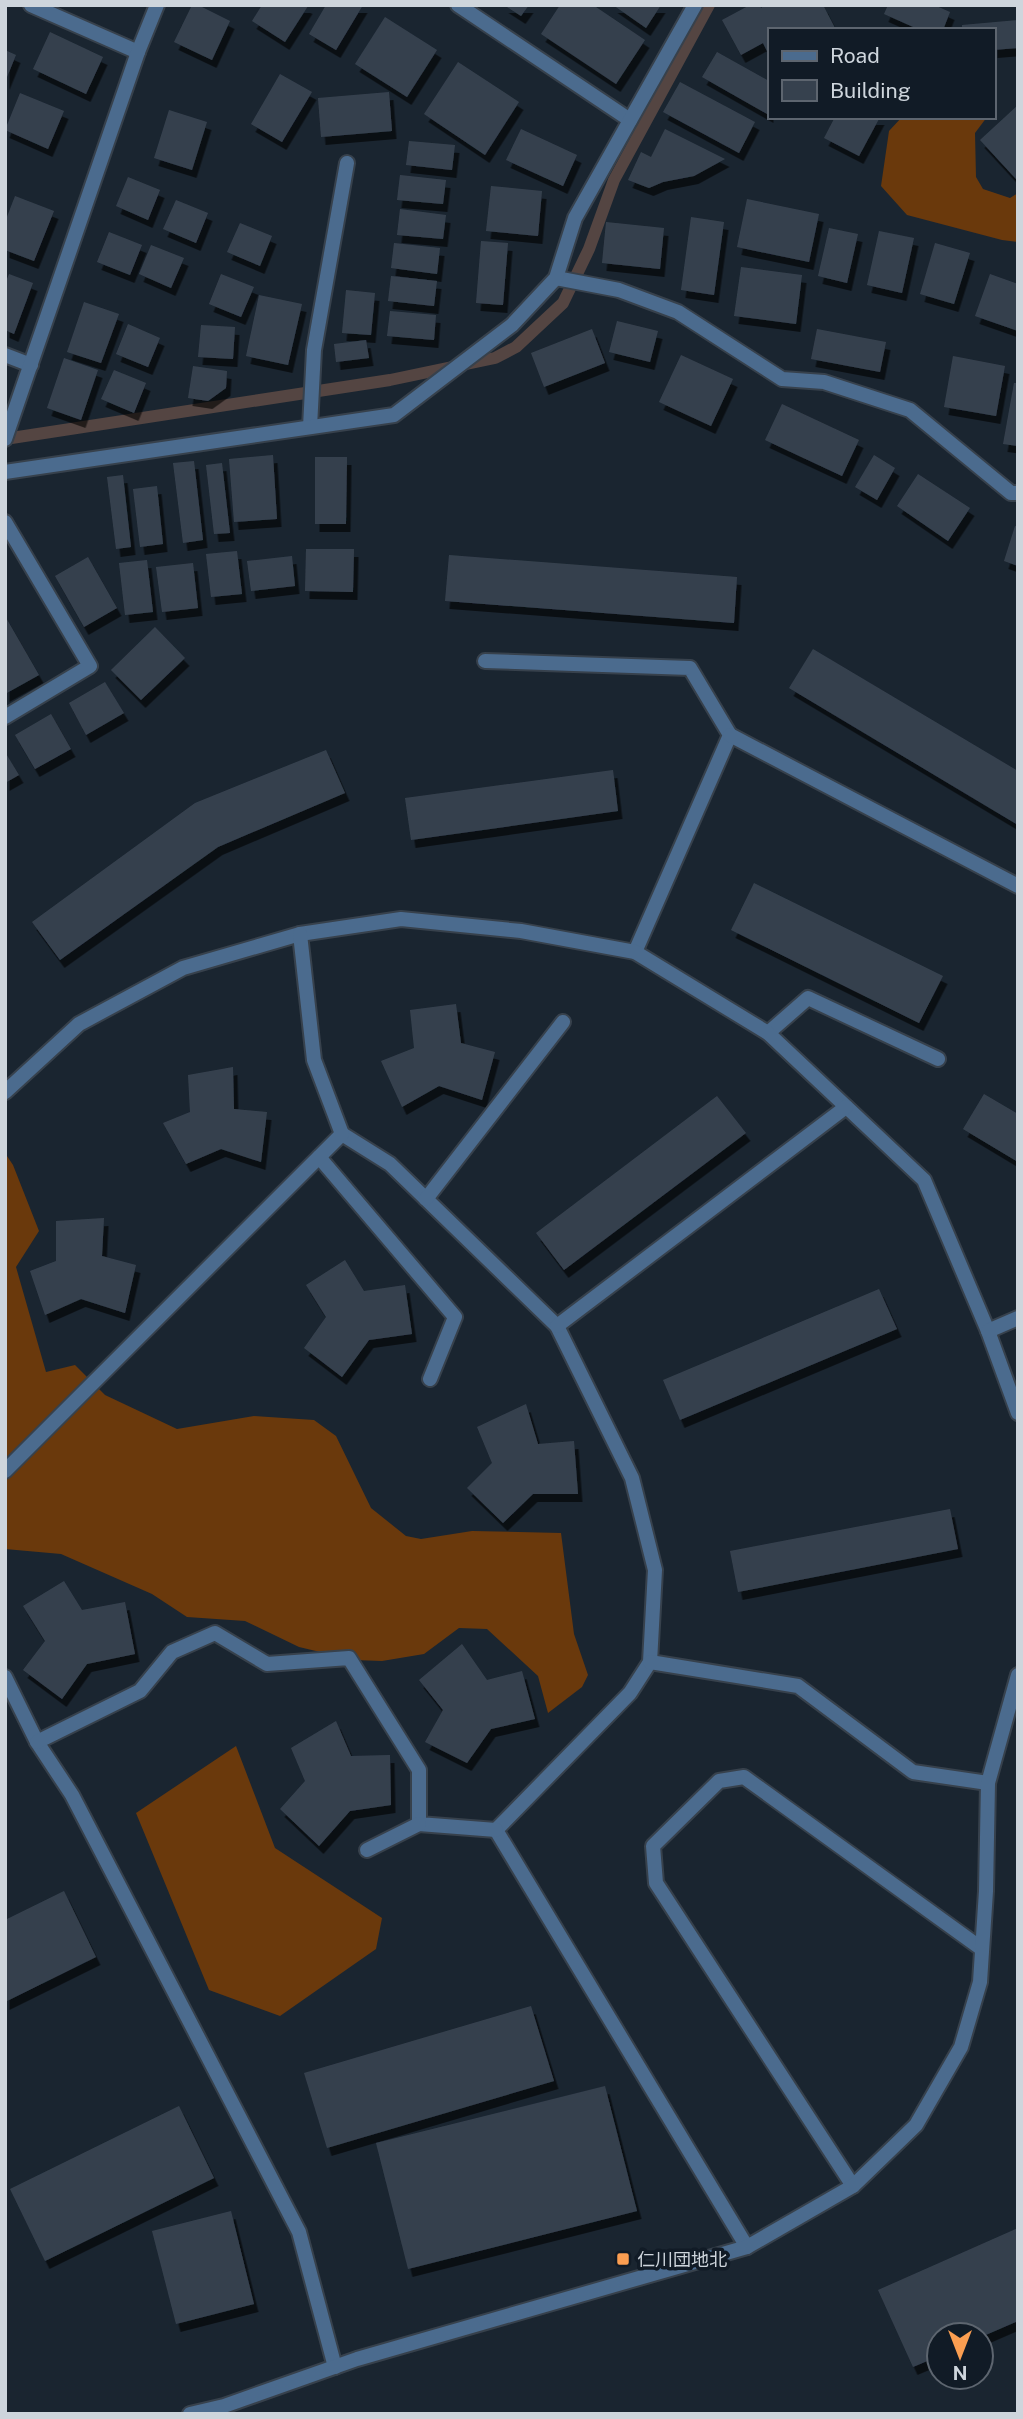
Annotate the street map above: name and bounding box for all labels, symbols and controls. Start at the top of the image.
legend [768,28,995,119]
text: Road [830,43,880,68]
text: Building [830,78,911,103]
place label: 仁川団地北 [637,2249,727,2270]
marker: 仁川団地北 [615,2251,631,2267]
north arrow [925,2321,995,2391]
text: N [953,2362,967,2384]

